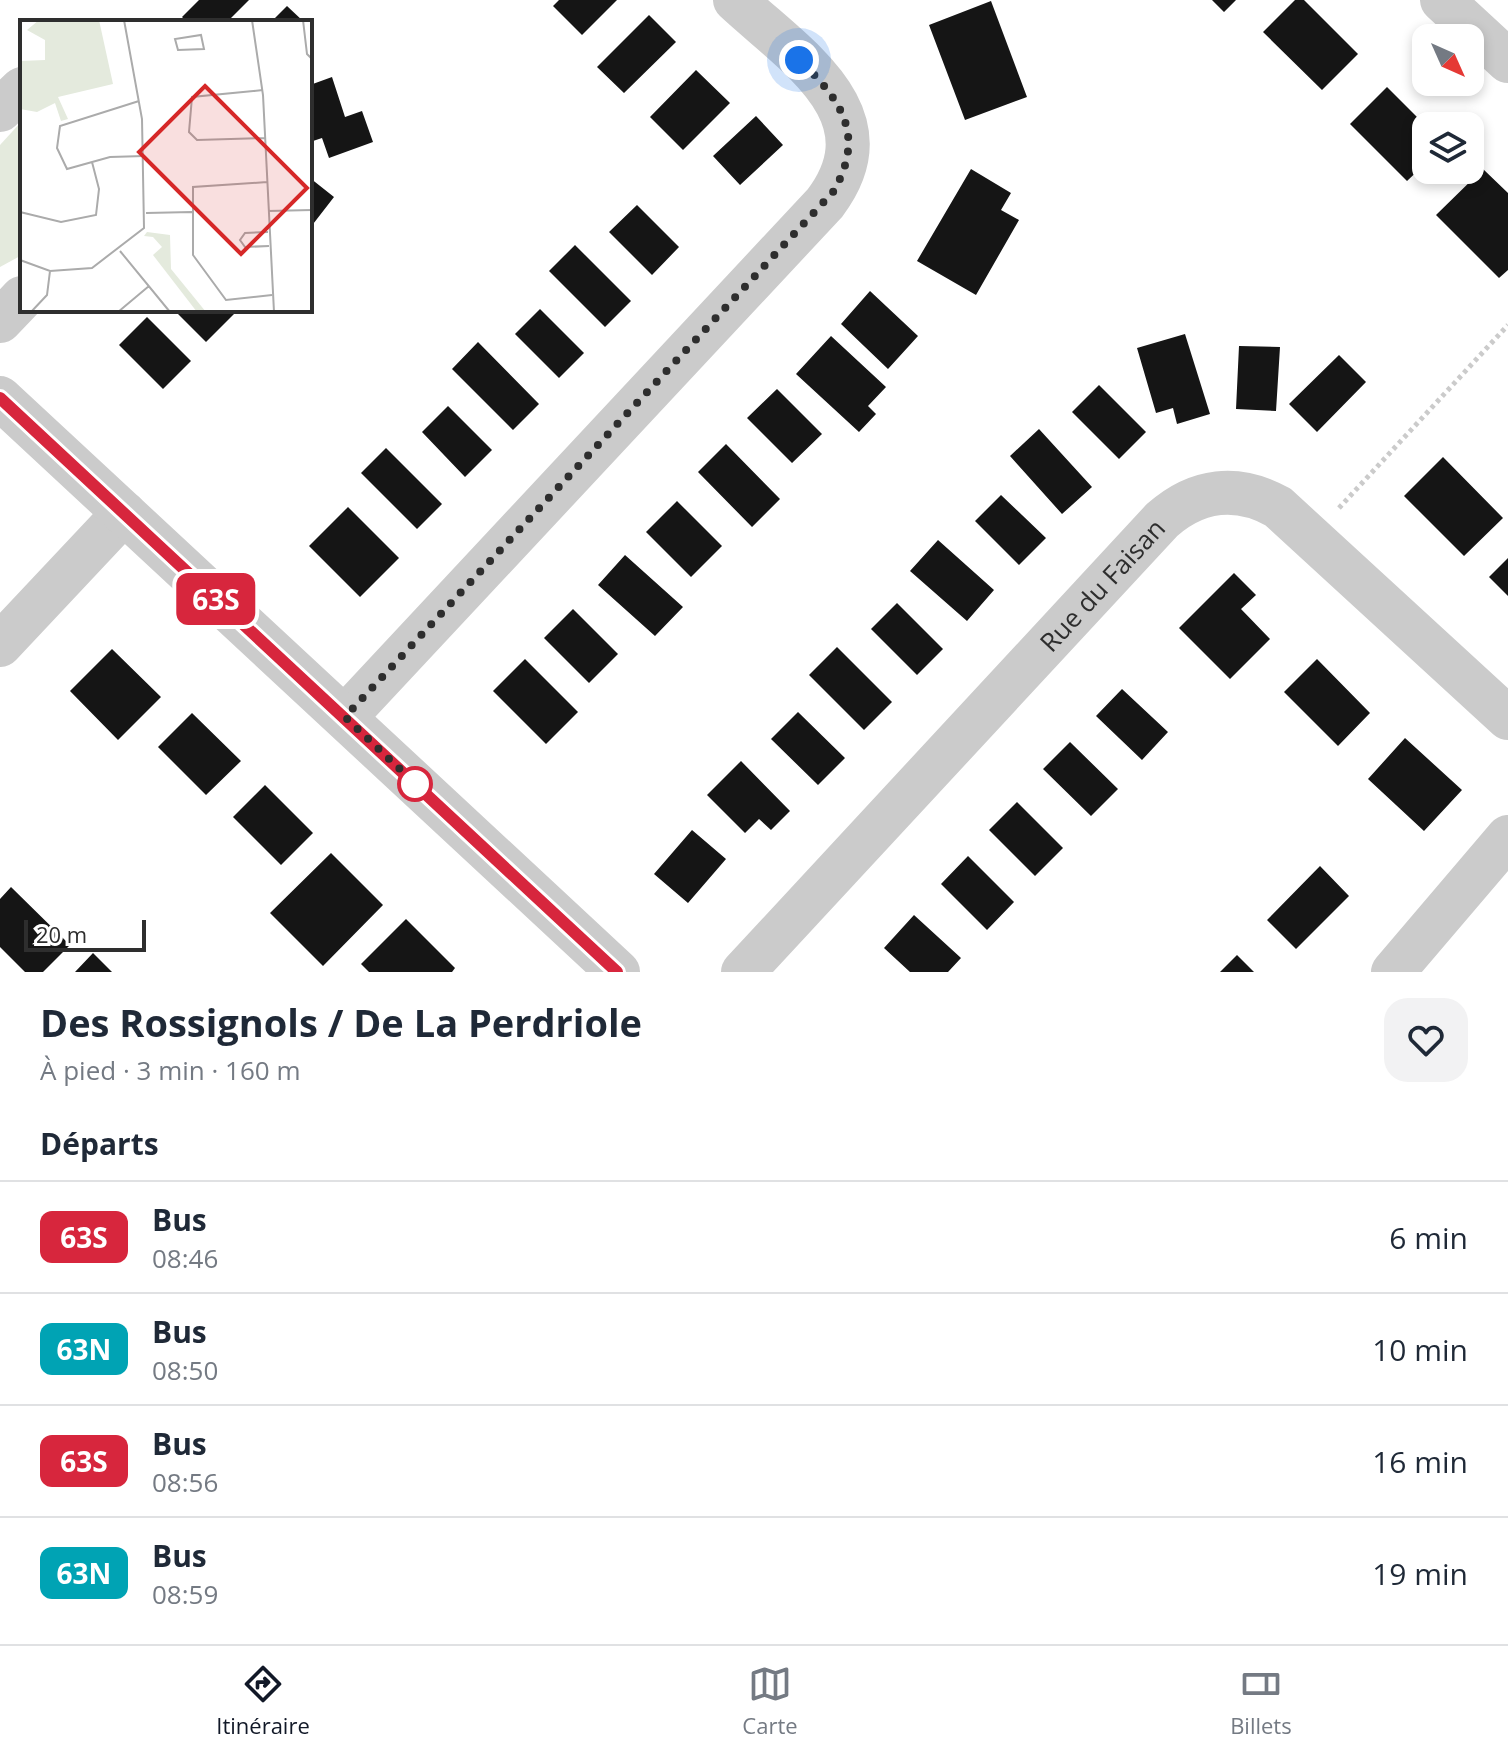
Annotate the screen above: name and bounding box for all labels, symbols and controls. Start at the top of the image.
inset map [20,20,312,312]
north arrow [1412,24,1484,96]
map controls [1412,24,1484,184]
your location [779,40,819,80]
button: layers [1412,112,1484,184]
street label: Rue du Faisan [1031,510,1173,659]
line badge: 63S [170,573,262,625]
text: 63S [192,580,240,618]
unlabelled marker [398,767,432,801]
scale bar [24,916,146,952]
text: 20 m [36,919,87,949]
text: Des Rossignols / De La Perdriole [40,996,642,1048]
button: heart [1384,998,1468,1082]
text: À pied · 3 min · 160 m [40,1052,300,1088]
text: Départs [40,1123,159,1164]
text: Bus [152,1199,207,1240]
text: 6 min [1389,1217,1468,1258]
text: 63S [60,1218,108,1256]
text: 08:46 [152,1240,218,1276]
text: Bus [152,1311,207,1352]
text: 10 min [1372,1329,1468,1370]
text: 63N [57,1330,111,1368]
text: 08:50 [152,1352,218,1388]
text: Bus [152,1423,207,1464]
text: 16 min [1372,1441,1468,1482]
text: 63S [60,1442,108,1480]
text: 08:56 [152,1464,218,1500]
text: Bus [152,1535,207,1576]
text: 19 min [1372,1553,1468,1594]
text: 63N [57,1554,111,1592]
text: 08:59 [152,1576,218,1612]
tab: Itinéraire [216,1662,310,1740]
tab: Carte [742,1662,798,1740]
tab: Billets [1230,1662,1292,1740]

